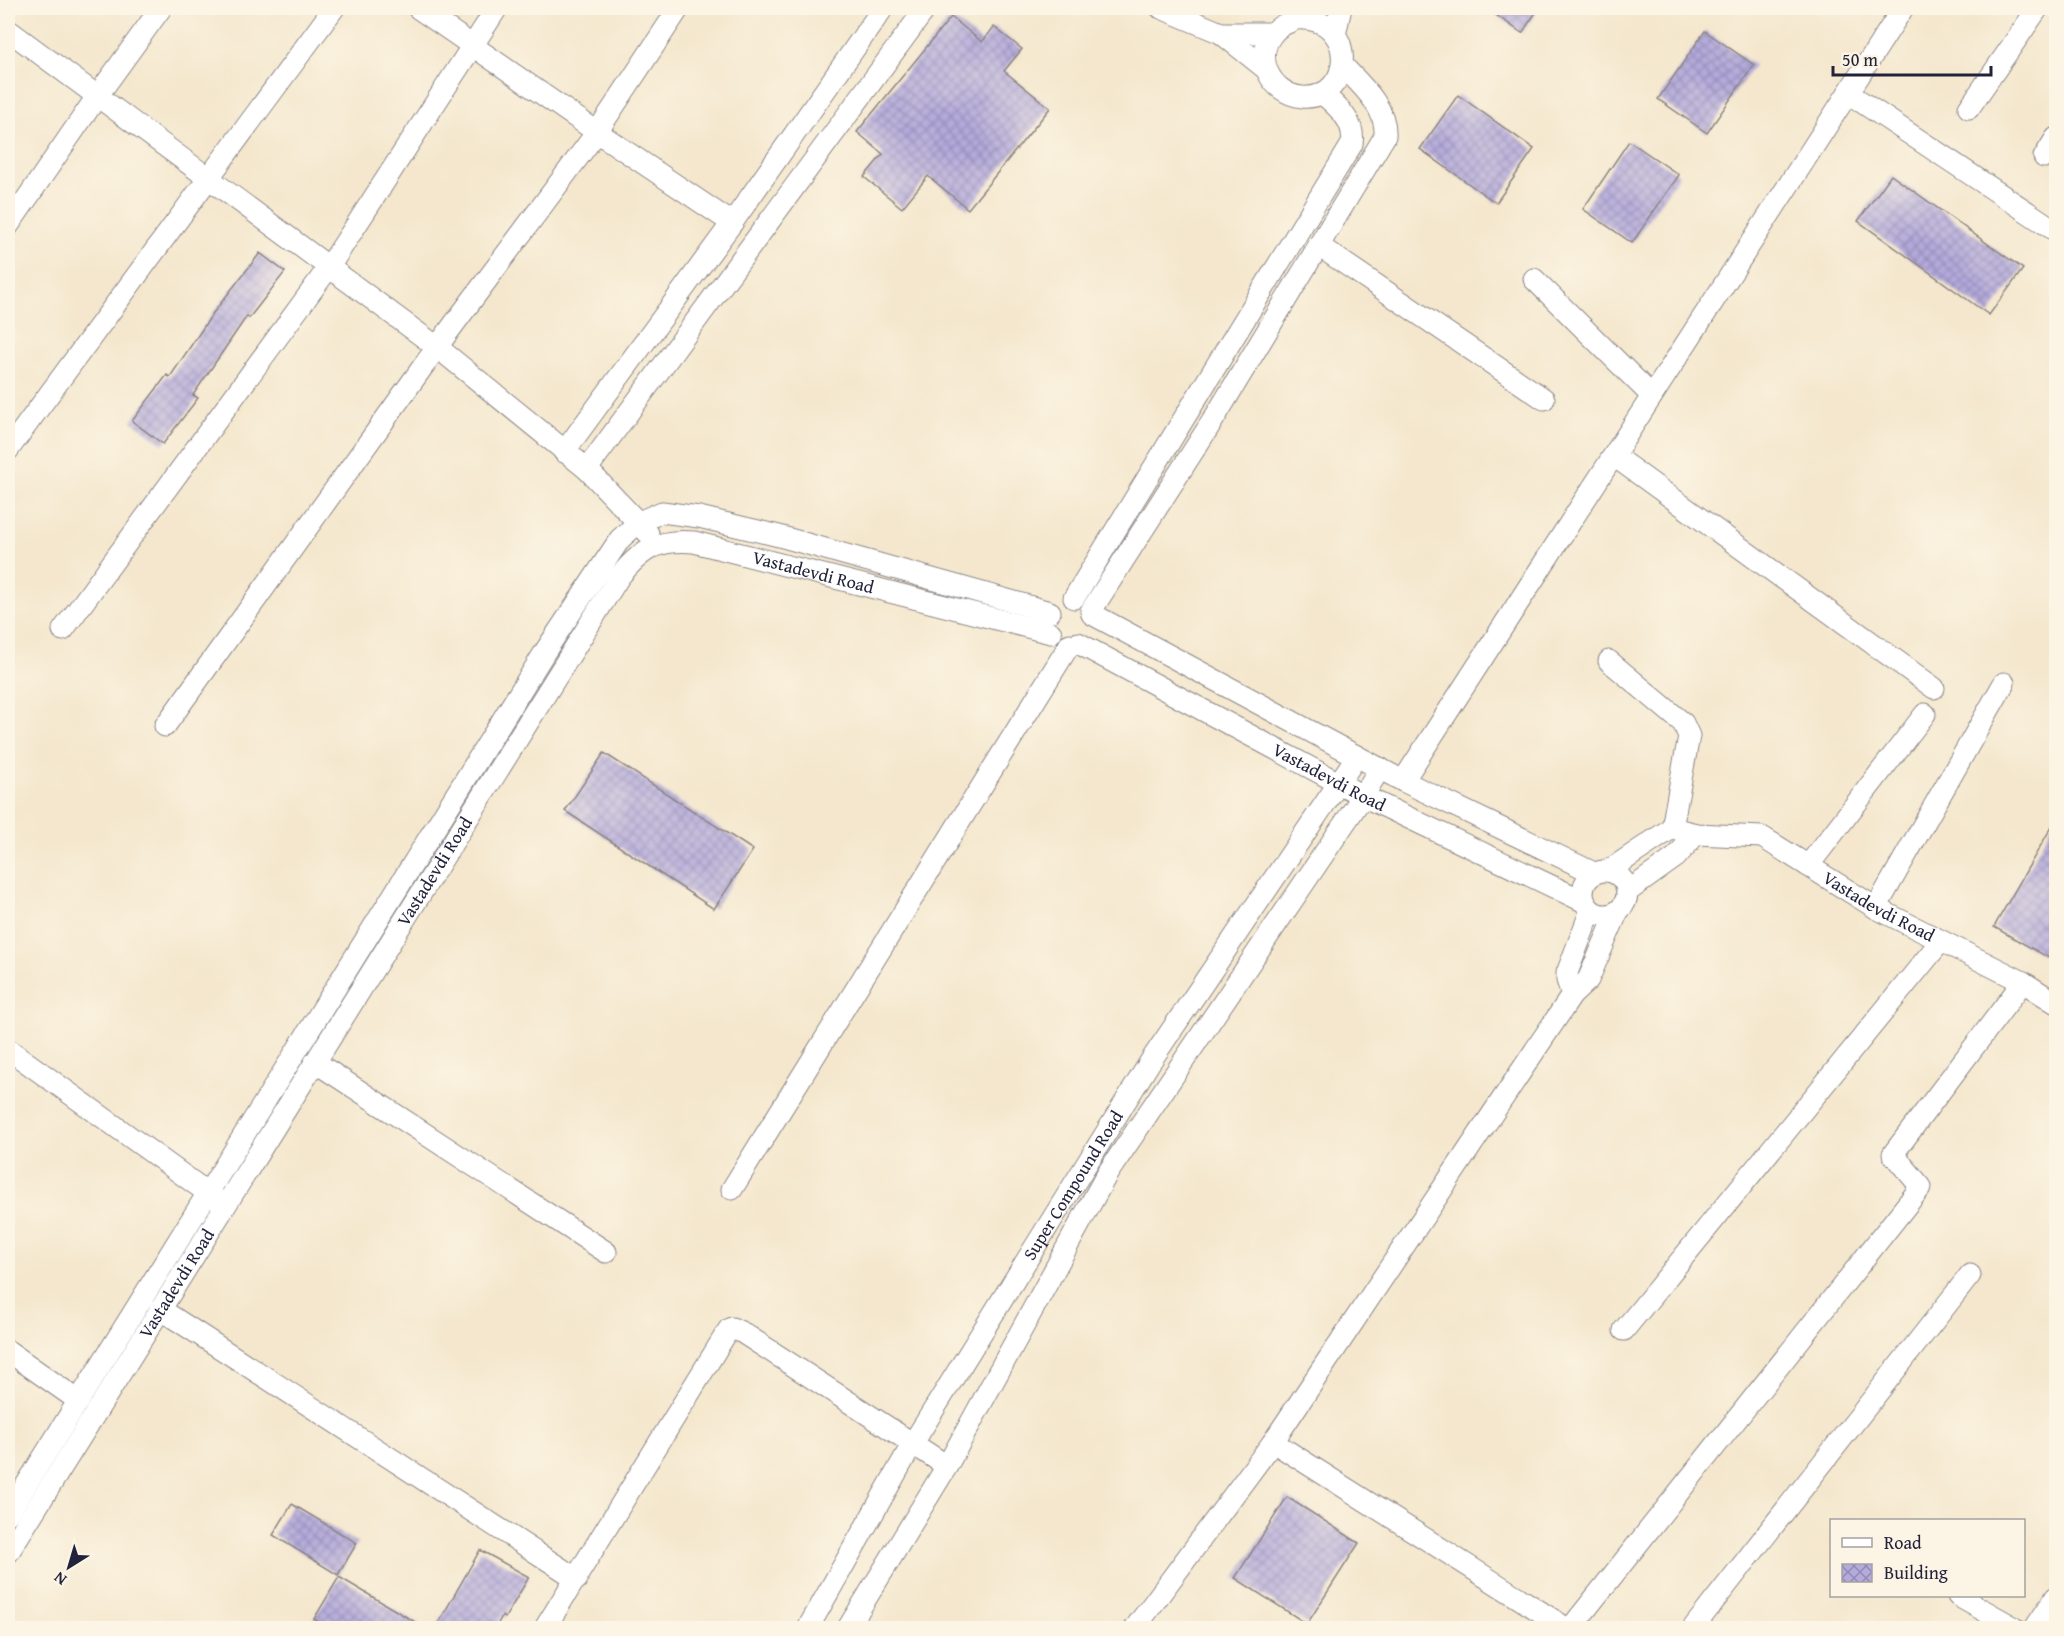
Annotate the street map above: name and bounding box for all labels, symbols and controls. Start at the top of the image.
scale bar [1833,39,1990,77]
text: 50 m [1842,46,1878,73]
street label: Vastadevdi Road [750,543,877,600]
street label: Vastadevdi Road [1268,736,1391,818]
street label: Vastadevdi Road [390,811,479,931]
street label: Vastadevdi Road [1818,864,1940,949]
street label: Super Compound Road [1016,1105,1130,1265]
street label: Vastadevdi Road [132,1223,221,1343]
legend [1830,1519,2025,1597]
text: Road [1884,1529,1922,1556]
north arrow [39,1537,99,1597]
text: Building [1884,1559,1948,1586]
text: N [48,1566,71,1592]

